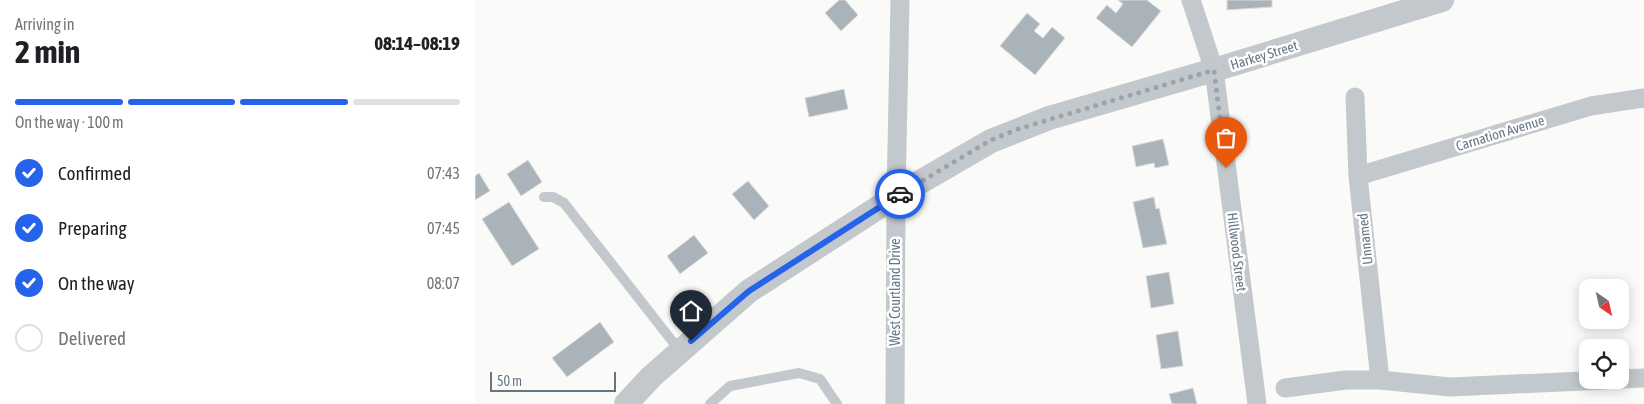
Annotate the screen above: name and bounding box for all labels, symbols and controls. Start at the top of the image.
text: Arriving in [15,15,75,33]
text: 08:14–08:19 [374,32,460,54]
text: 2 min [15,33,80,70]
street label: Harkey Street [1229,37,1299,73]
street label: Carnation Avenue [1454,112,1546,154]
text: On the way · 100 m [15,113,124,131]
pin [1205,117,1247,168]
icon: bag [1212,124,1240,152]
icon: check [15,159,43,187]
text: Confirmed [58,162,131,184]
text: 07:43 [427,164,460,182]
courier [875,169,925,219]
icon: car [886,180,914,208]
street label: Hillwood Street [1224,212,1250,292]
street label: Unnamed [1354,213,1376,265]
icon: check [15,214,43,242]
text: Preparing [58,217,127,239]
text: 07:45 [427,219,460,237]
street label: West Courtland Drive [887,238,903,346]
icon: check [15,269,43,297]
text: On the way [58,272,135,294]
text: 08:07 [427,274,460,292]
north arrow [1579,279,1629,329]
map controls [1579,279,1629,389]
pin [670,290,712,341]
icon: home [677,297,705,325]
text: Delivered [58,327,126,349]
button: locate [1579,339,1629,389]
scale bar [490,369,616,392]
text: 50 m [497,373,522,389]

